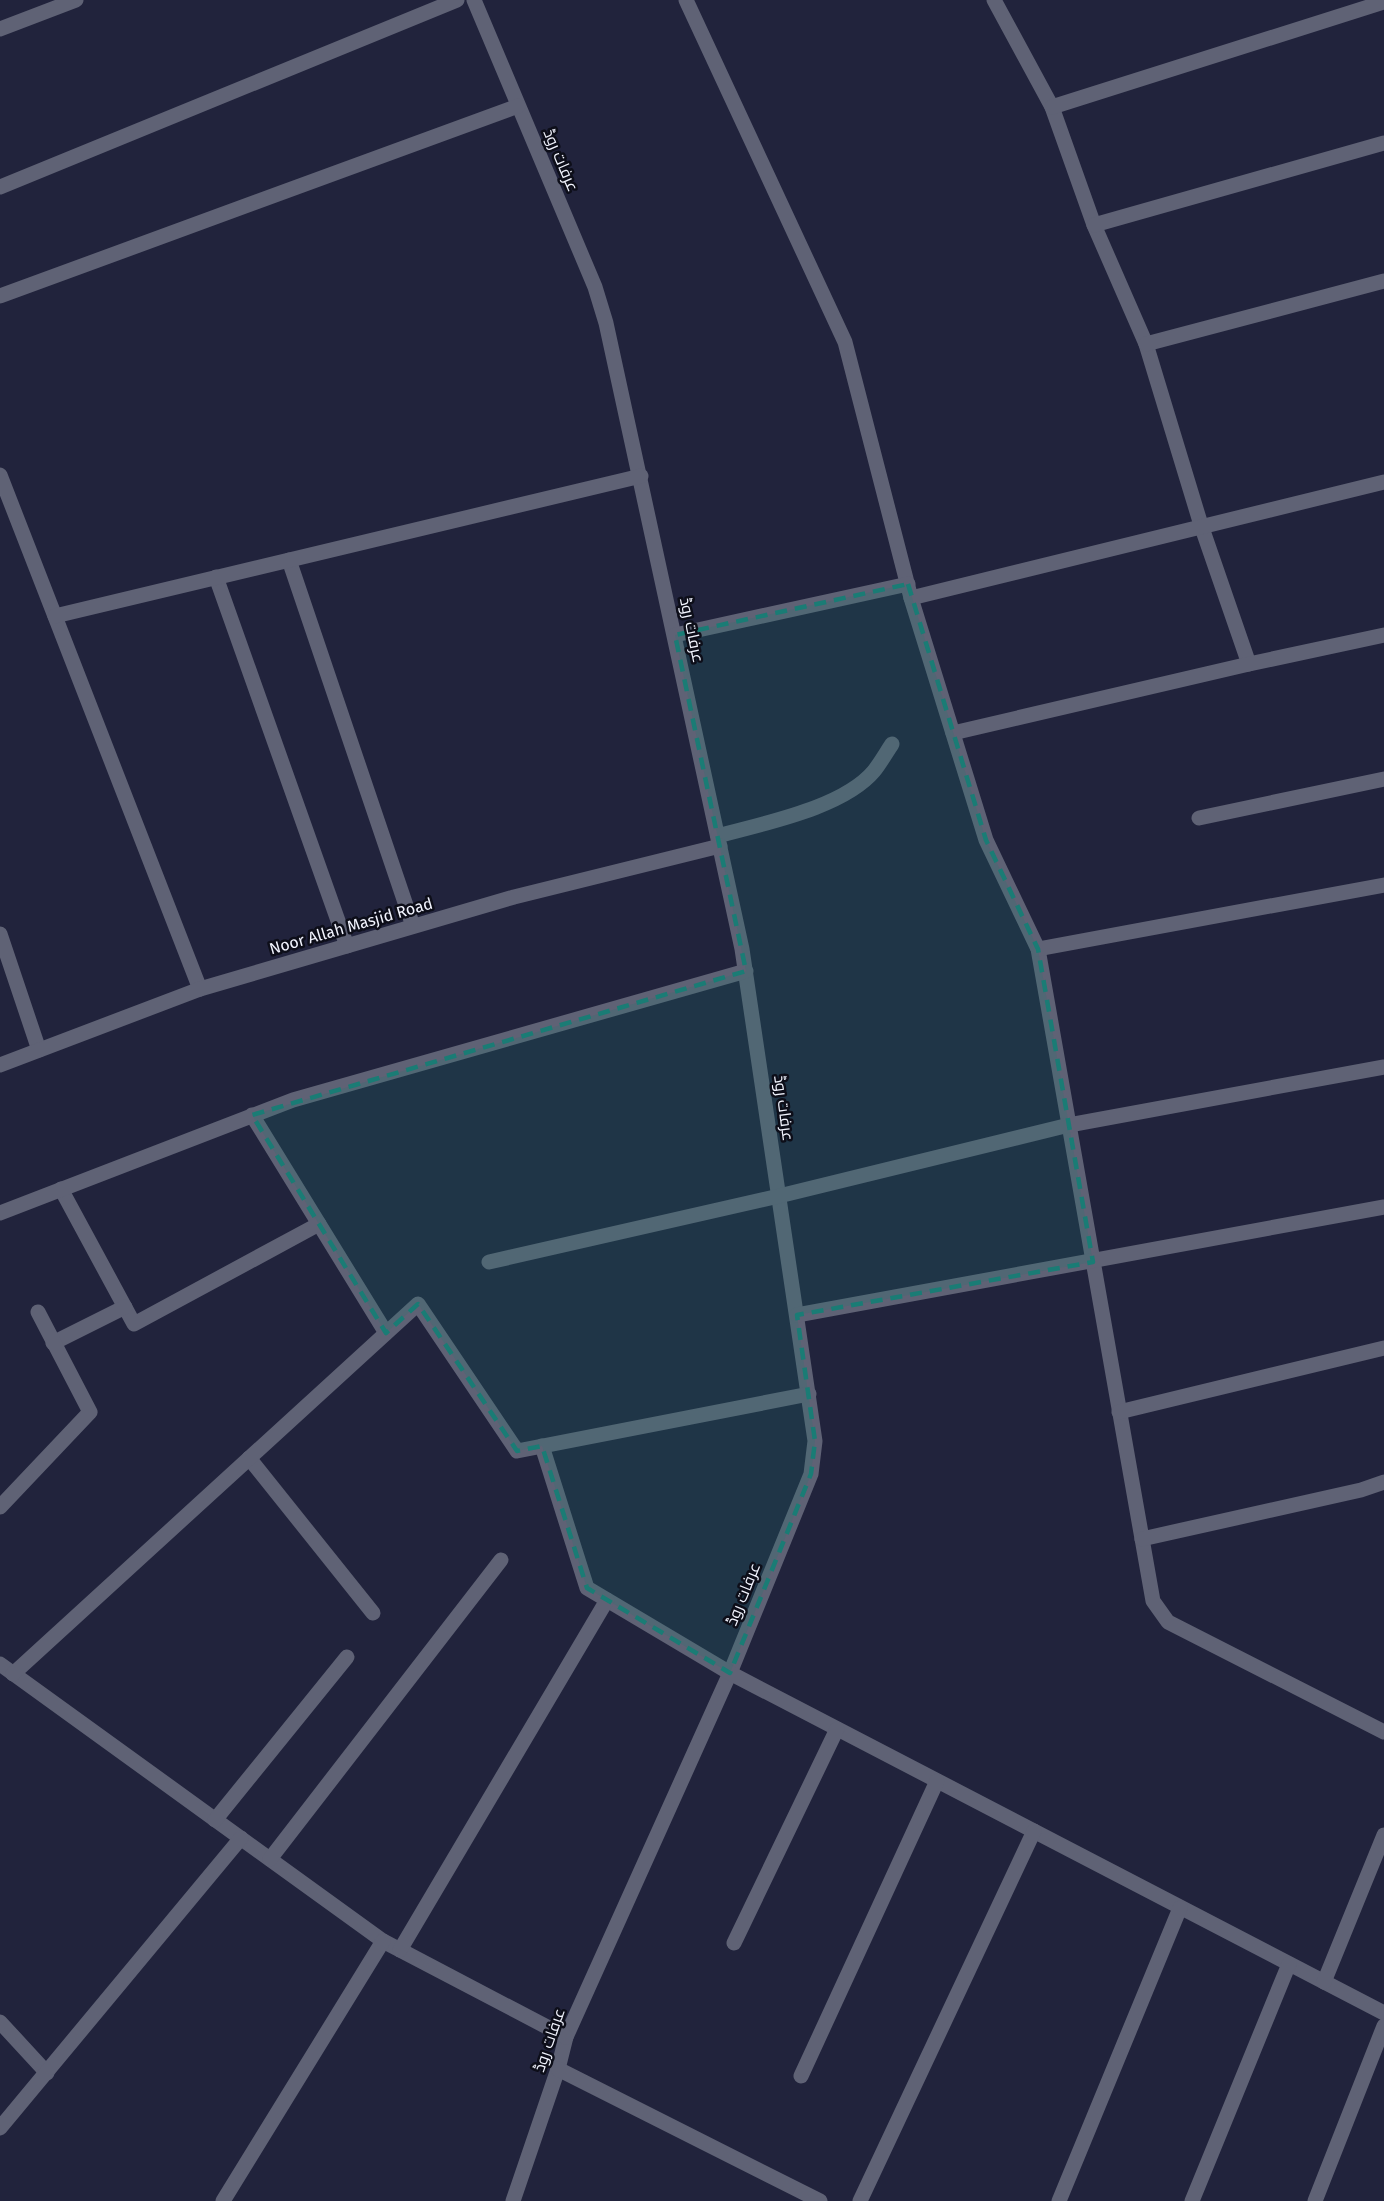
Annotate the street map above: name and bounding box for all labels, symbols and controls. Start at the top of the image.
street label: عرفات روڈ [539,126,583,194]
street label: عرفات روڈ [676,596,708,664]
street label: Noor Allah Masjid Road [267,894,435,958]
street label: عرفات روڈ [770,1074,798,1142]
street label: عرفات روڈ [722,1560,764,1628]
street label: عرفات روڈ [529,2006,569,2074]

